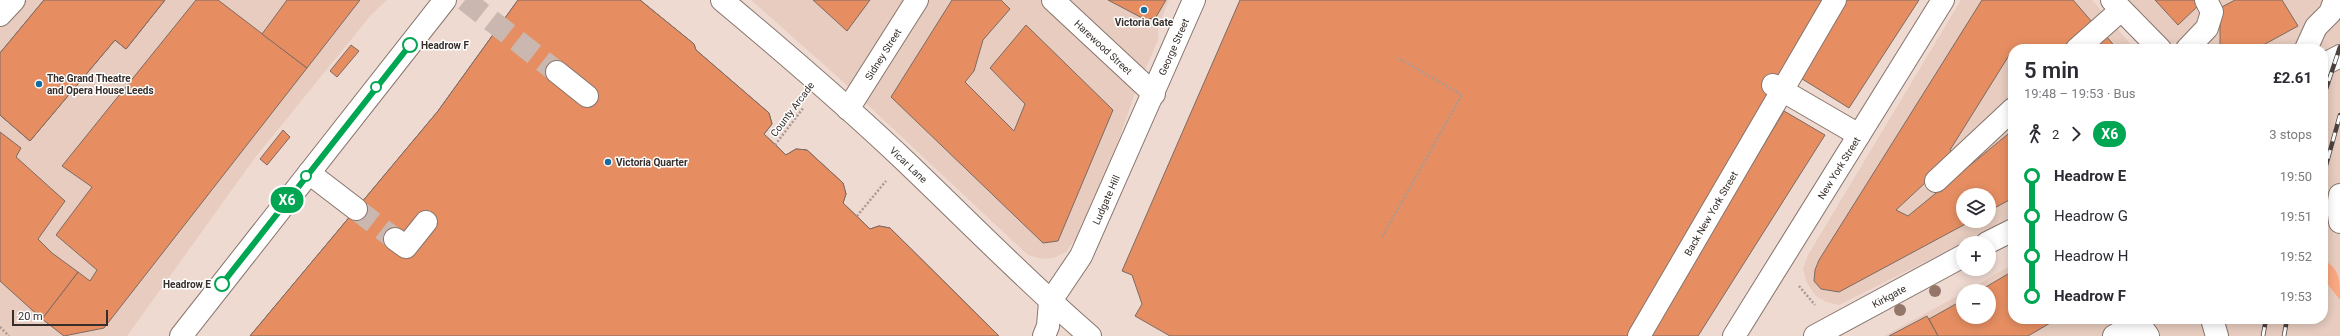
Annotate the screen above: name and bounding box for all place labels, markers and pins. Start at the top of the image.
marker: Victoria Gate [1139,5,1149,15]
place label: Victoria Gate [1115,17,1174,28]
marker: Headrow F [402,37,418,53]
place label: Headrow F [421,40,469,51]
place label: The Grand Theatre and Opera House Leeds [47,73,154,96]
marker: The Grand Theatre and Opera House Leeds [34,79,44,89]
unlabelled marker [370,81,382,93]
marker: Victoria Quarter [603,157,613,167]
place label: Victoria Quarter [616,157,688,168]
unlabelled marker [300,170,312,182]
marker: Headrow E [214,276,230,292]
place label: Headrow E [163,279,211,290]

